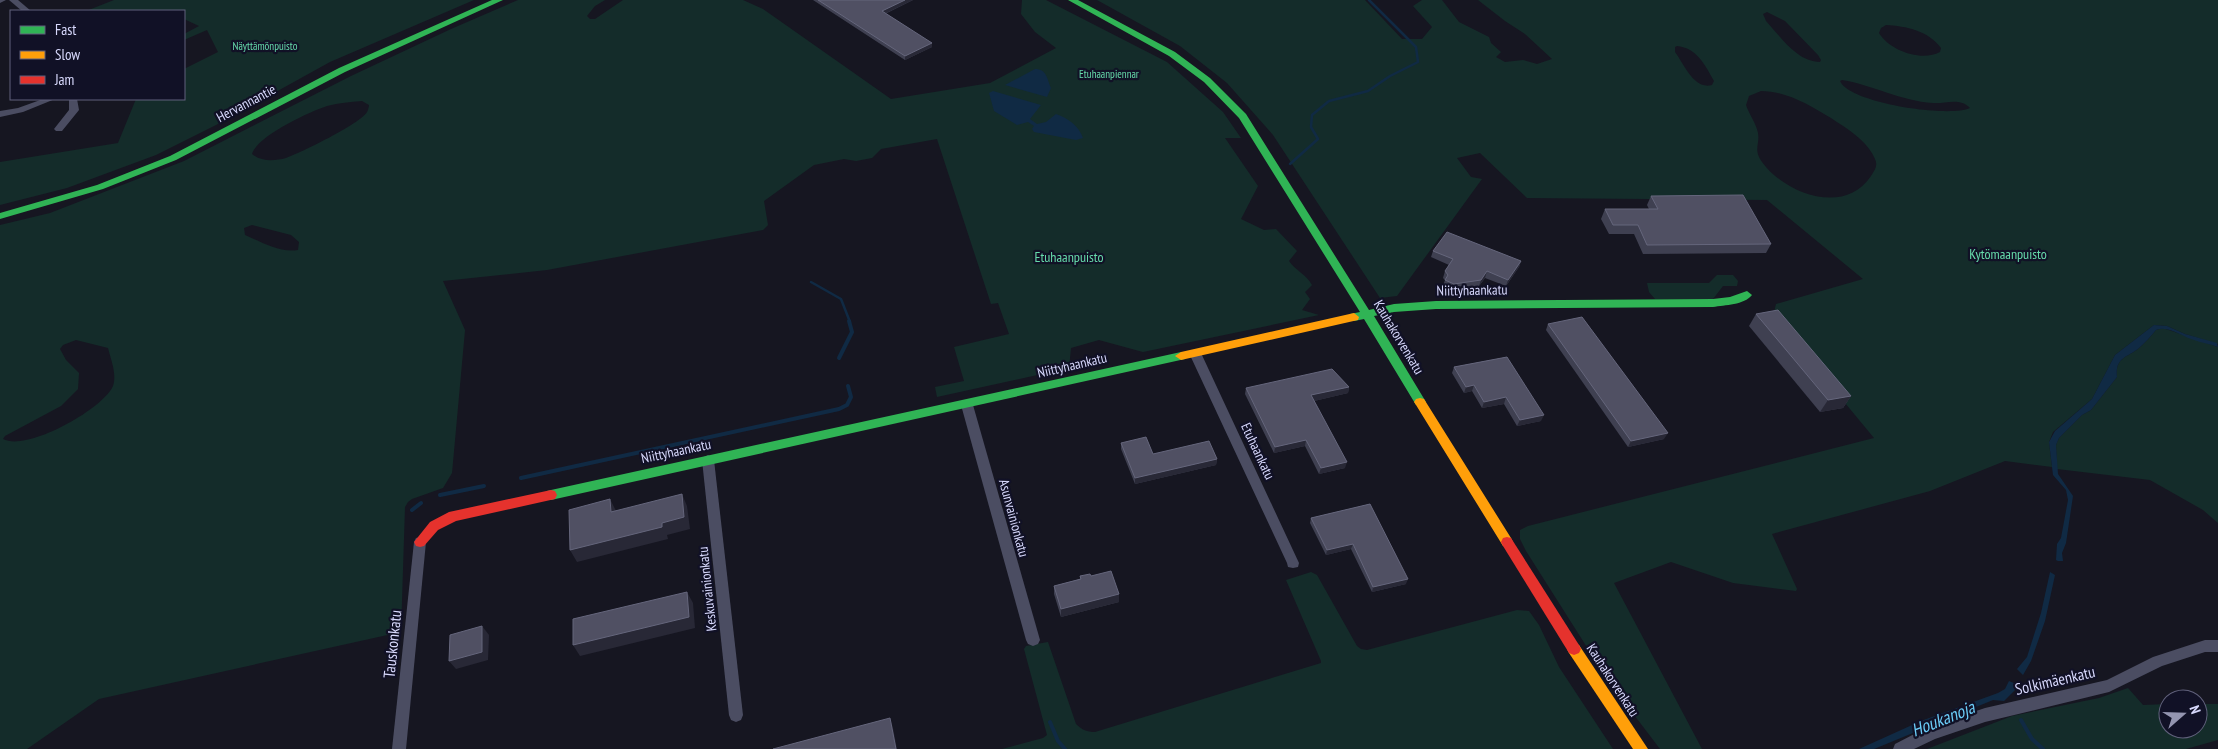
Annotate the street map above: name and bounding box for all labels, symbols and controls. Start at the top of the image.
legend [10,10,185,100]
text: Fast [55,20,76,39]
park label: Näyttämönpuisto [233,39,298,53]
text: Slow [55,45,80,64]
park label: Etuhaanpiennar [1079,67,1139,81]
text: Jam [54,70,74,89]
street label: Hervannantie [213,80,279,126]
park label: Kytömaanpuisto [1969,245,2047,263]
park label: Etuhaanpuisto [1034,248,1104,266]
street label: Niittyhaankatu [1436,280,1508,300]
street label: Kauhakorvenkatu [1370,297,1428,377]
street label: Niittyhaankatu [1035,348,1109,382]
street label: Etuhaankatu [1237,420,1279,482]
street label: Niittyhaankatu [639,435,713,467]
street label: Asunvainionkatu [995,477,1033,559]
street label: Keskuvainionkatu [694,546,720,632]
street label: Tauskonkatu [378,609,406,679]
street label: Kauhakorvenkatu [1583,640,1643,720]
street label: Solkimäenkatu [2013,661,2097,699]
north arrow [2158,689,2208,739]
water label: Houkanoja [1908,695,1979,742]
text: N [2185,703,2205,716]

